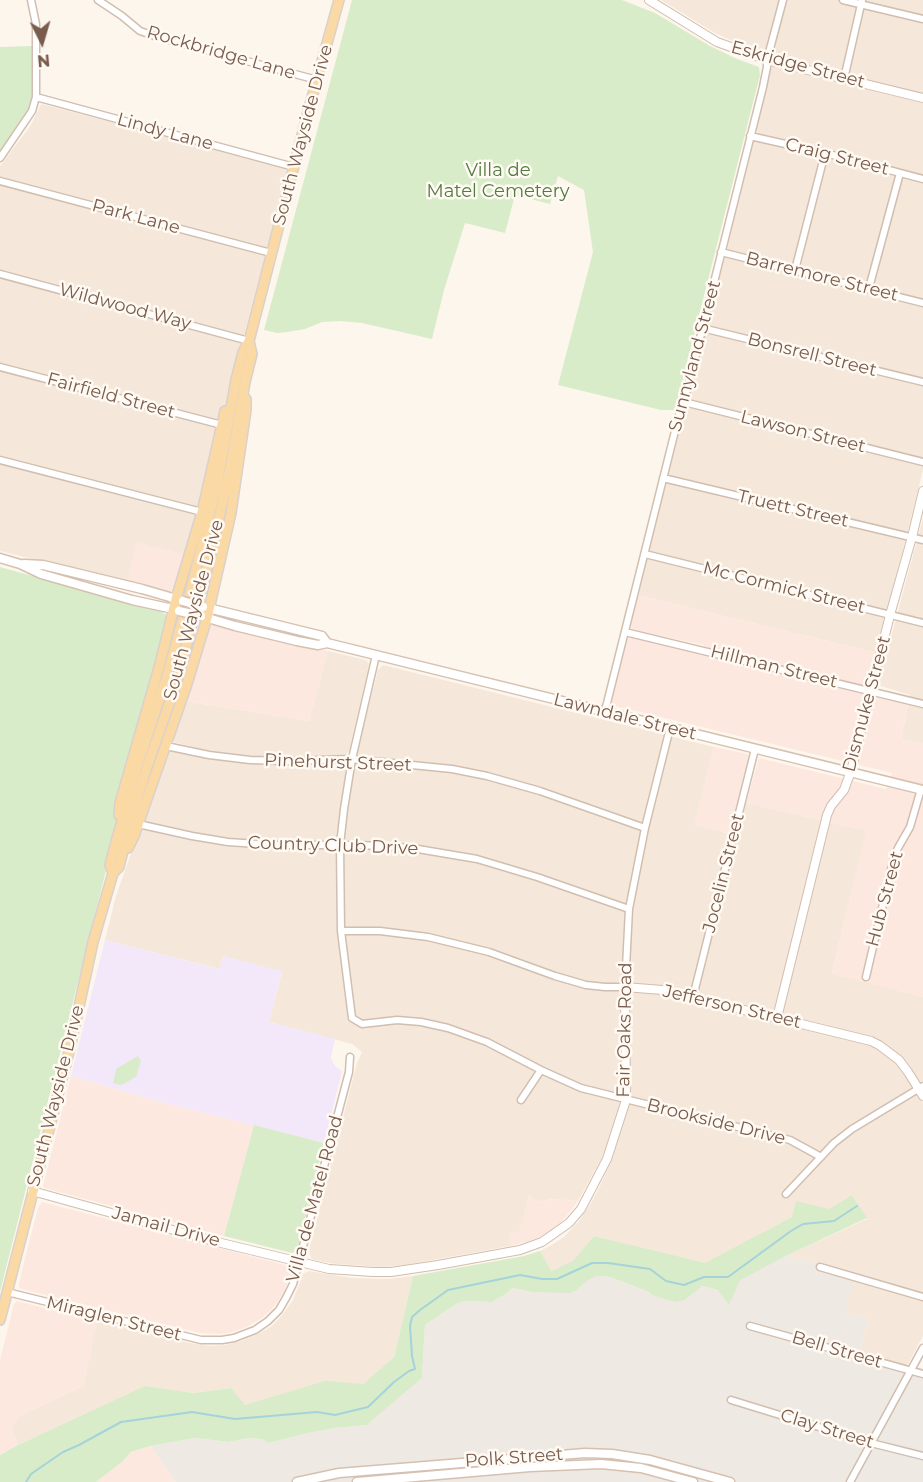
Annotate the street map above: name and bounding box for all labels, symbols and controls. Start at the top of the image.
north arrow [12,12,72,72]
street label: Rockbridge Lane [144,21,298,85]
street label: Eskridge Street [729,37,867,93]
street label: South Wayside Drive [268,42,338,228]
text: N [36,50,51,70]
street label: Lindy Lane [115,109,215,155]
street label: Craig Street [783,134,891,180]
park label: Villa de Matel Cemetery [426,160,570,202]
street label: Park Lane [90,195,182,239]
street label: Barremore Street [743,248,901,306]
street label: Sunnyland Street [664,278,726,434]
street label: Wildwood Way [57,279,193,335]
street label: Bonsrell Street [745,328,879,382]
street label: Fairfield Street [44,368,178,424]
street label: Lawson Street [738,406,868,458]
street label: Truett Street [735,486,851,532]
street label: South Wayside Drive [159,517,229,703]
street label: Mc Cormick Street [701,557,867,619]
street label: Dismuke Street [838,634,896,774]
street label: Hillman Street [708,641,840,693]
street label: Lawndale Street [551,689,699,745]
street label: Pinehurst Street [264,750,412,776]
street label: Jocelin Street [699,811,749,935]
street label: Country Club Drive [247,832,419,860]
street label: Hub Street [862,849,908,949]
street label: Fair Oaks Road [613,962,637,1098]
street label: Jefferson Street [661,981,803,1033]
street label: South Wayside Drive [23,1003,89,1189]
street label: Brookside Drive [644,1094,788,1150]
street label: Villa de Matel Road [282,1113,348,1285]
street label: Jamail Drive [110,1202,222,1252]
street label: Miraglen Street [44,1292,184,1346]
street label: Bell Street [789,1327,885,1373]
street label: Clay Street [778,1405,876,1453]
street label: Polk Street [464,1444,564,1472]

